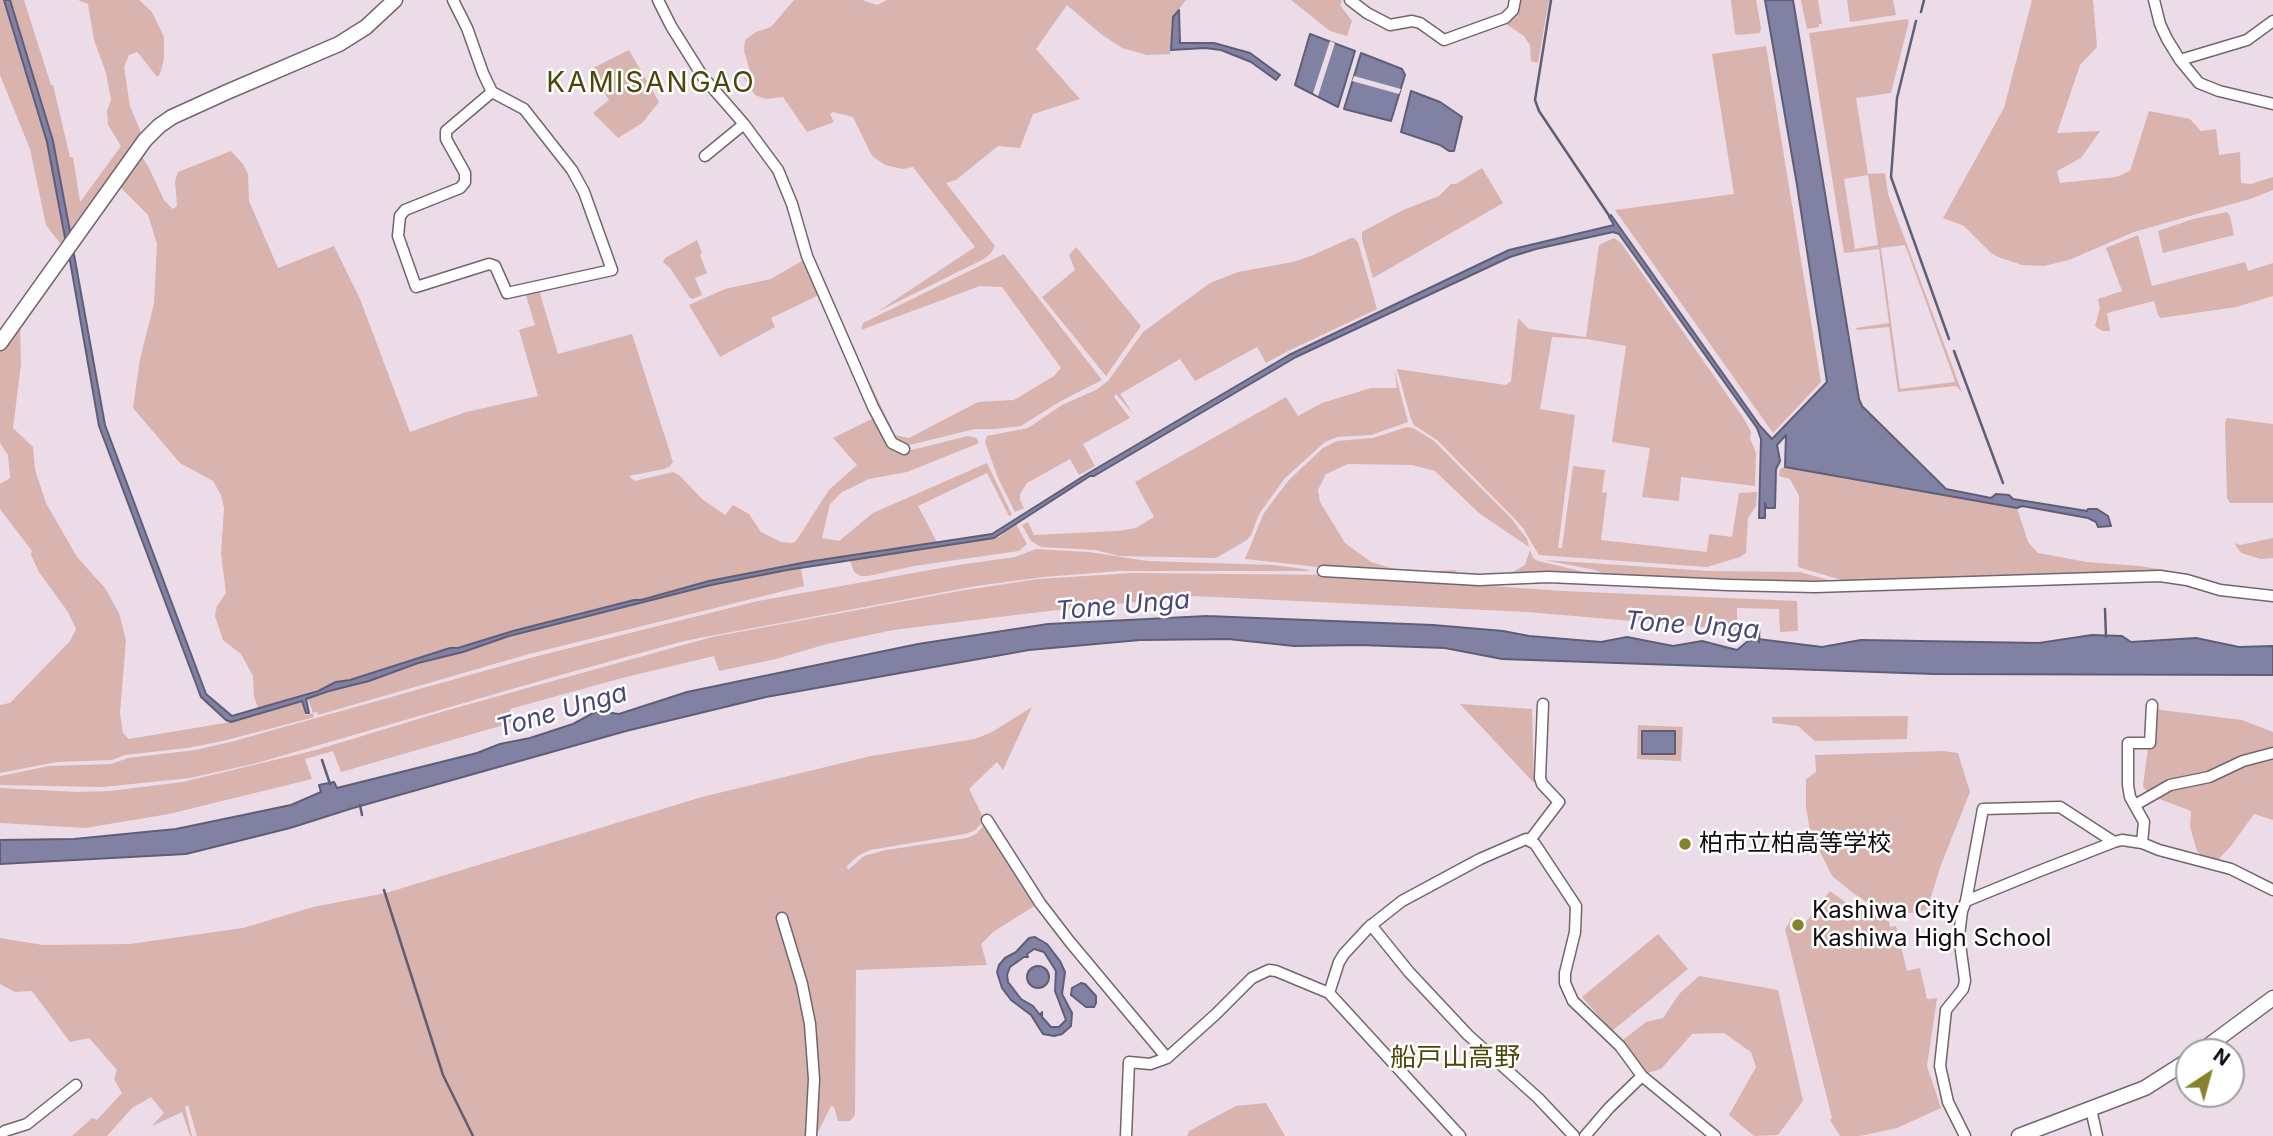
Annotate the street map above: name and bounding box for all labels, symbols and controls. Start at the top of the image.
district label: KAMISANGAO [548,67,754,101]
water label: Tone Unga [1055,585,1191,627]
water label: Tone Unga [1624,606,1760,646]
water label: Tone Unga [493,677,631,745]
place label: 柏市立柏高等学校 [1699,830,1891,858]
marker: 柏市立柏高等学校 [1677,836,1693,852]
place label: Kashiwa City Kashiwa High School [1812,897,2051,953]
marker: Kashiwa City Kashiwa High School [1790,917,1806,933]
north arrow [2175,1038,2245,1108]
district label: 船戸山高野 [1390,1042,1520,1074]
text: N [2209,1044,2234,1071]

